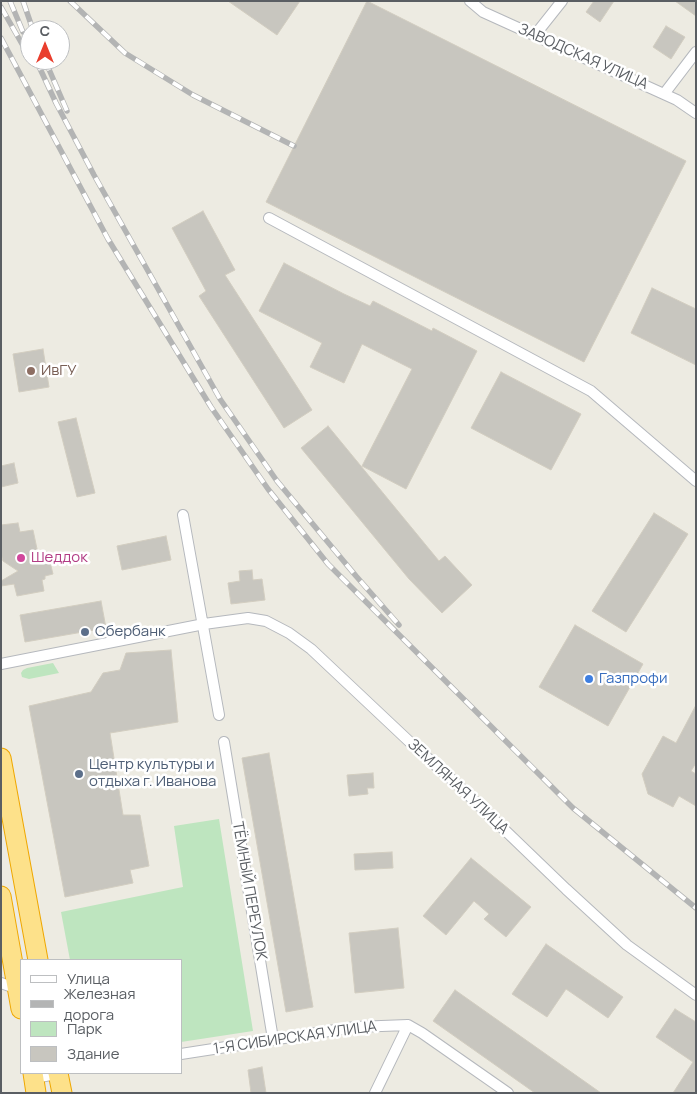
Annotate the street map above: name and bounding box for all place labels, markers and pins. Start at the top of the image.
place label: ИвГУ [41,362,77,380]
marker: ИвГУ [25,365,37,377]
place label: Шеддок [31,549,88,567]
marker: Шеддок [15,552,27,564]
place label: Сбербанк [95,623,166,641]
marker: Сбербанк [79,626,91,638]
place label: Газпрофи [599,670,667,688]
marker: Газпрофи [583,673,595,685]
place label: Центр культуры и отдыха г. Иванова [89,756,216,791]
marker: Центр культуры и отдыха г. Иванова [73,768,85,780]

